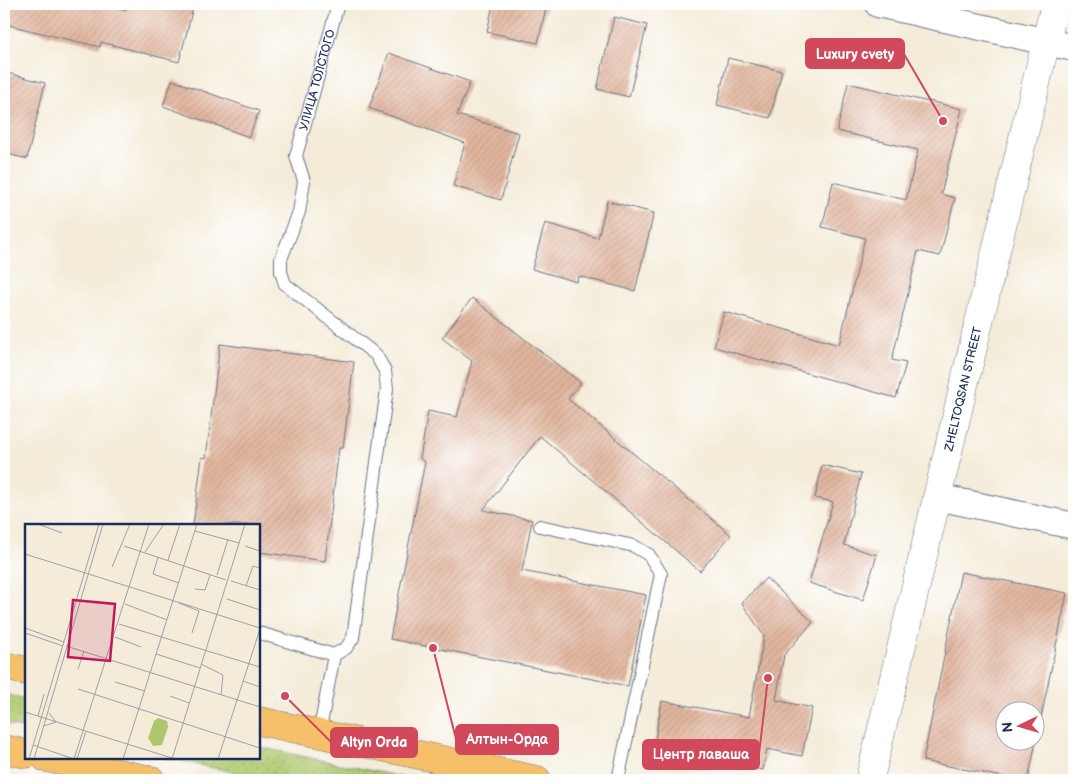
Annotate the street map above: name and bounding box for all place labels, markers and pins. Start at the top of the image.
callout: Luxury cvety [806,39,904,68]
callout: Алтын-Орда [456,725,558,754]
callout: Altyn Orda [331,728,417,757]
callout: Центр лаваша [643,740,759,769]

